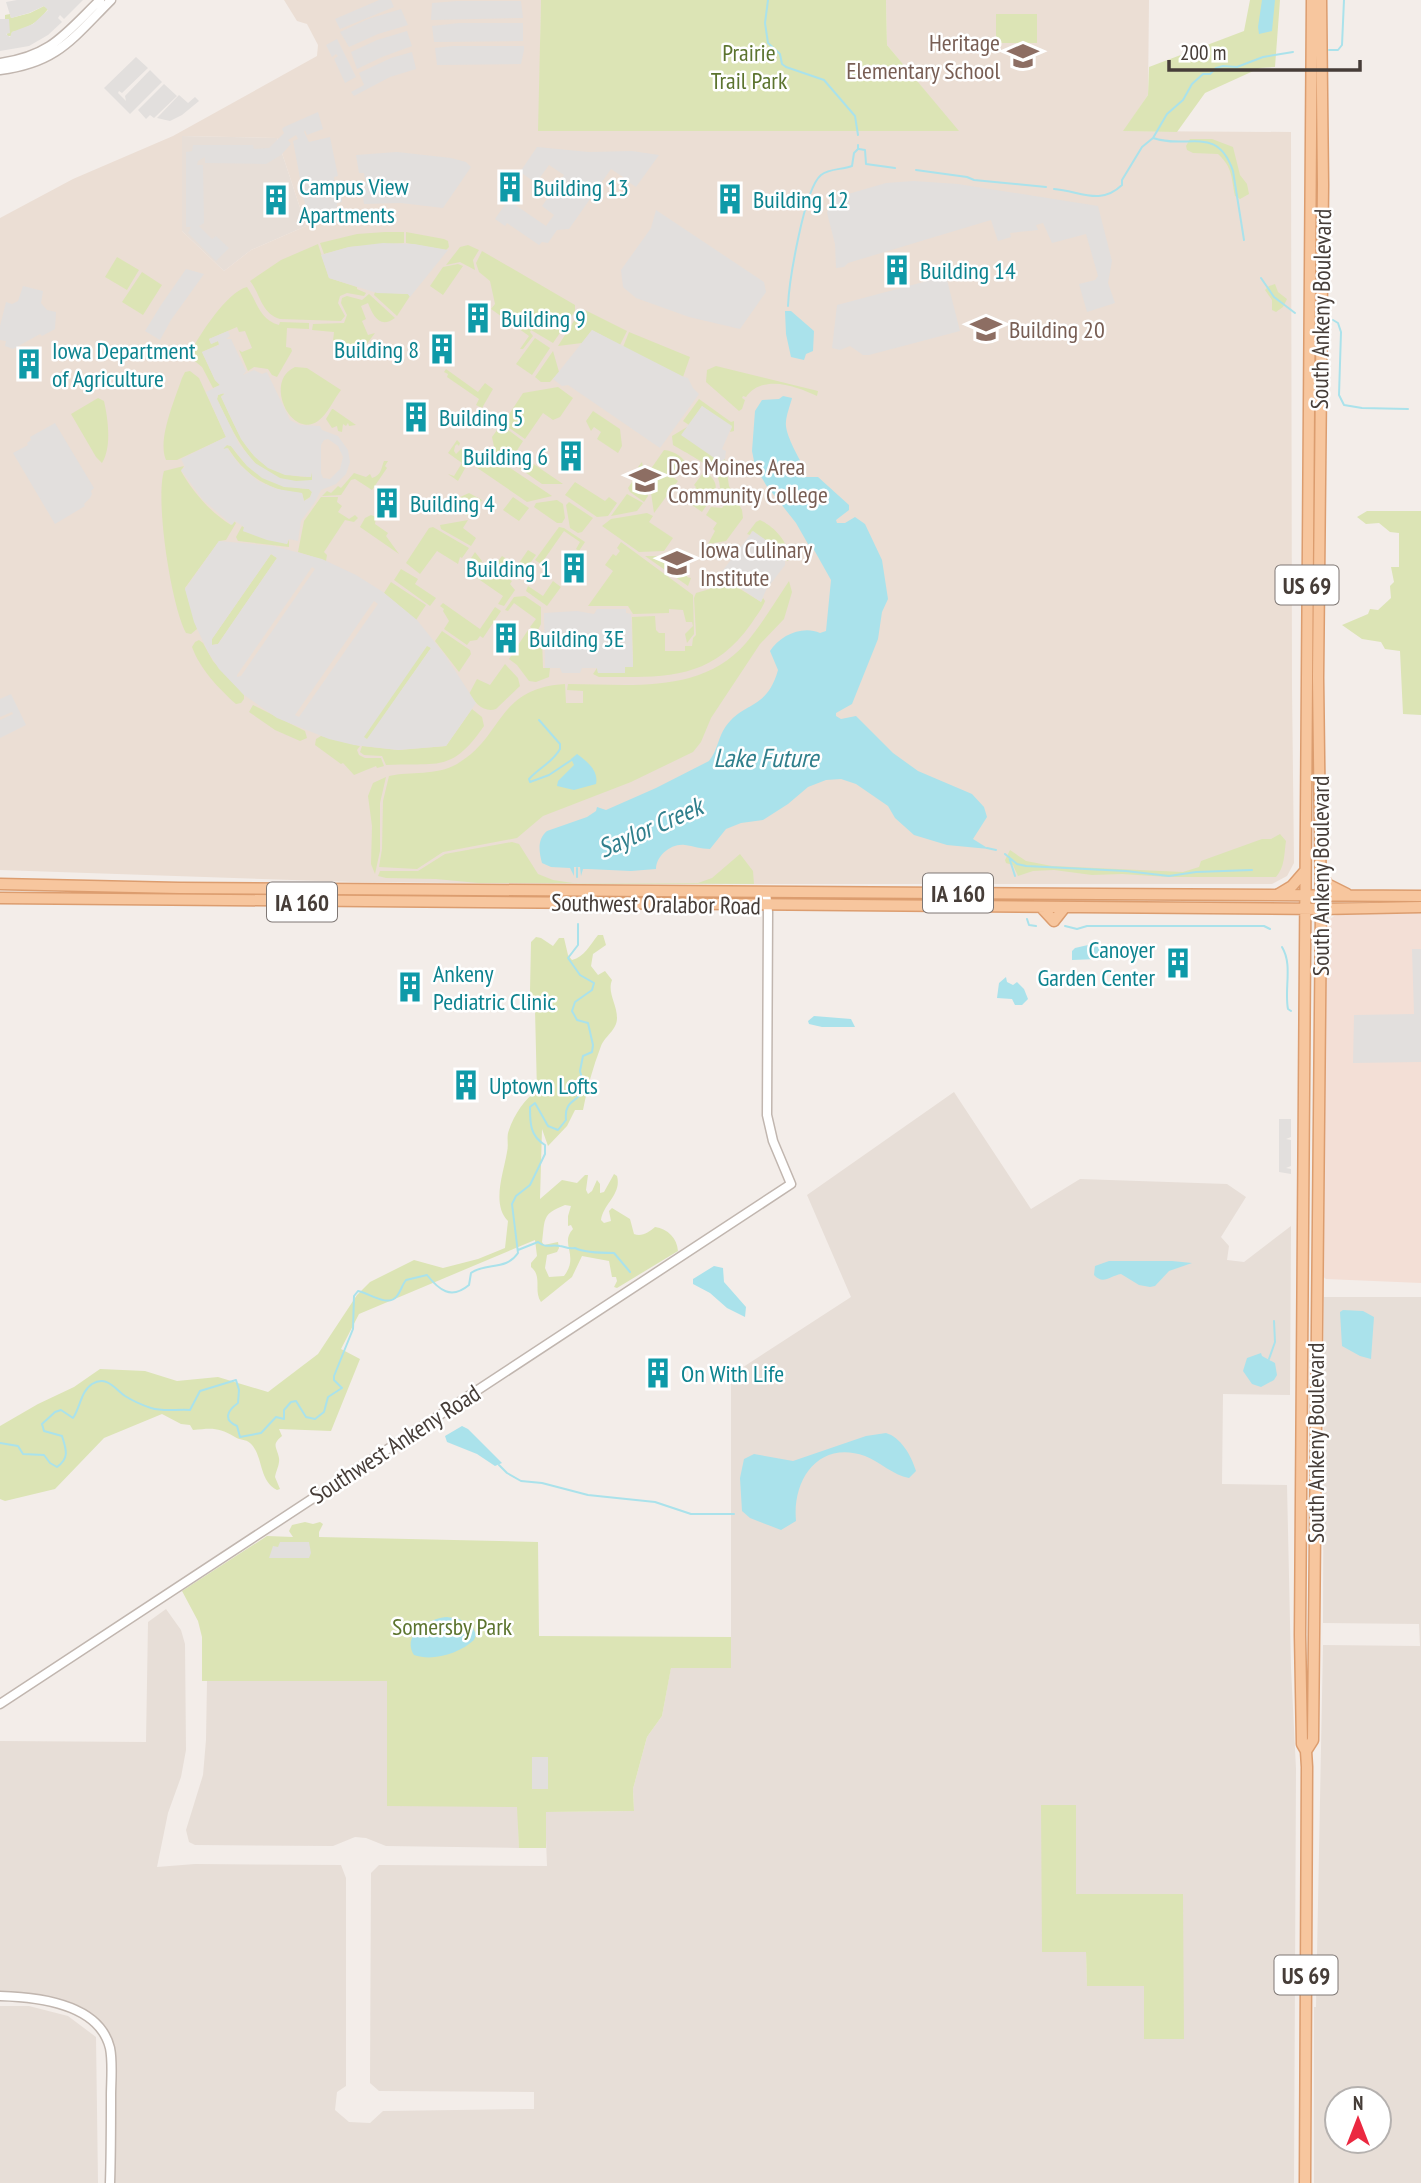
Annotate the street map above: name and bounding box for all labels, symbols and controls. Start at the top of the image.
place label: Heritage Elementary School [846,27,1000,86]
scale bar [1169,28,1360,72]
park label: Prairie Trail Park [711,37,788,96]
school or university icon: Heritage Elementary School [1006,39,1040,73]
text: 200 m [1180,39,1226,66]
building icon: Building 13 [493,170,527,204]
place label: Campus View Apartments [299,171,409,230]
place label: Building 13 [533,172,629,203]
building icon: Building 12 [713,182,747,216]
building icon: Campus View Apartments [259,183,293,217]
place label: Building 12 [753,184,849,215]
street label: South Ankeny Boulevard [1304,208,1338,410]
building icon: Building 14 [880,253,914,287]
place label: Building 14 [920,255,1016,286]
building icon: Building 9 [461,301,495,335]
place label: Building 9 [501,303,586,334]
school or university icon: Building 20 [969,312,1003,346]
place label: Building 20 [1009,314,1105,345]
building icon: Building 8 [425,332,459,366]
place label: Building 8 [334,334,419,365]
place label: Iowa Department of Agriculture [52,335,196,394]
building icon: Iowa Department of Agriculture [12,347,46,381]
building icon: Building 5 [399,400,433,434]
place label: Building 5 [439,402,524,433]
building icon: Building 6 [554,439,588,473]
place label: Building 6 [463,441,548,472]
place label: Des Moines Area Community College [668,451,828,510]
school or university icon: Des Moines Area Community College [628,463,662,497]
building icon: Building 4 [370,486,404,520]
place label: Building 4 [410,488,495,519]
place label: Iowa Culinary Institute [700,534,812,593]
school or university icon: Iowa Culinary Institute [660,546,694,580]
building icon: Building 1 [557,551,591,585]
place label: Building 1 [466,553,551,584]
road number: US 69 [1276,566,1338,604]
building icon: Building 3E [489,621,523,655]
place label: Building 3E [529,623,624,654]
water label: Lake Future [713,741,821,774]
street label: South Ankeny Boulevard [1305,776,1336,976]
water label: Saylor Creek [592,788,710,865]
road number: IA 160 [923,874,993,912]
road number: IA 160 [267,882,337,922]
street label: Southwest Oralabor Road [551,887,761,921]
place label: Canoyer Garden Center [1037,934,1155,993]
building icon: Canoyer Garden Center [1161,946,1195,980]
place label: Ankeny Pediatric Clinic [433,958,556,1017]
building icon: Ankeny Pediatric Clinic [393,970,427,1004]
building icon: Uptown Lofts [449,1068,483,1102]
place label: Uptown Lofts [489,1070,598,1101]
street label: South Ankeny Boulevard [1300,1343,1331,1543]
building icon: On With Life [641,1356,675,1390]
place label: On With Life [681,1358,784,1389]
street label: Southwest Ankeny Road [304,1377,486,1511]
park label: Somersby Park [392,1611,513,1642]
road number: US 69 [1274,1956,1338,1994]
north arrow [1323,2085,1393,2155]
text: N [1353,2091,1363,2115]

